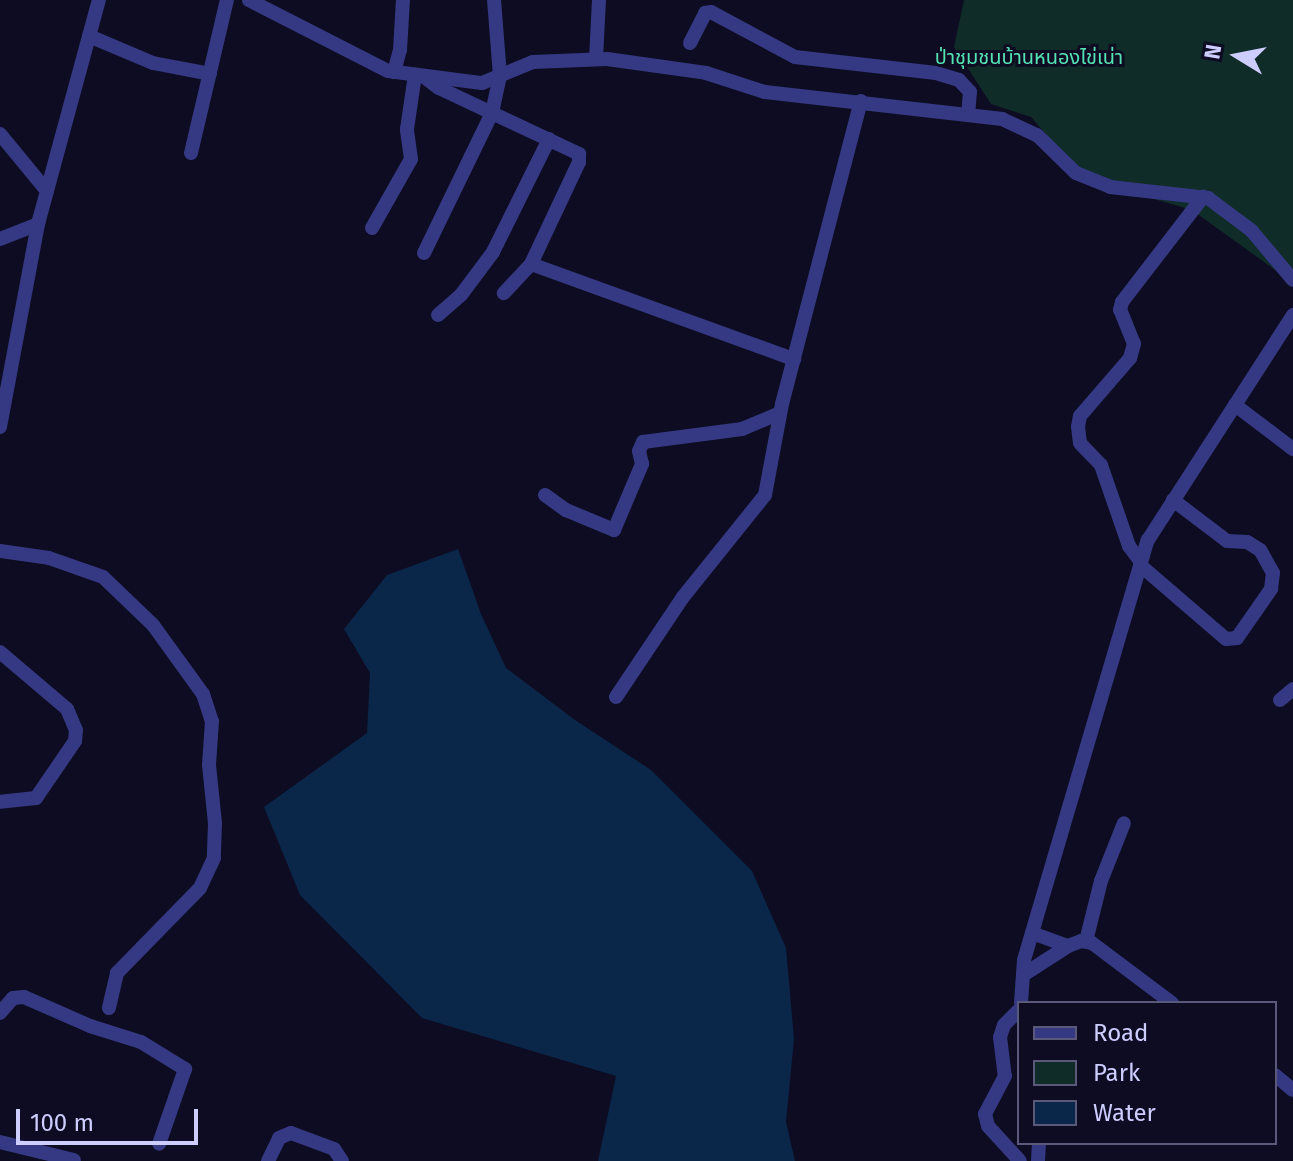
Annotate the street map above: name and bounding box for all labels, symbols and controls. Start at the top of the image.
north arrow [1197,16,1277,96]
text: N [1198,42,1227,61]
park label: ป่าชุมชนบ้านหนองไข่เน่า [935,45,1123,69]
legend [1017,1001,1277,1145]
text: Road [1093,1019,1148,1047]
text: Park [1093,1059,1140,1087]
scale bar [20,1093,202,1143]
text: Water [1093,1099,1156,1127]
text: 100 m [30,1109,94,1137]

